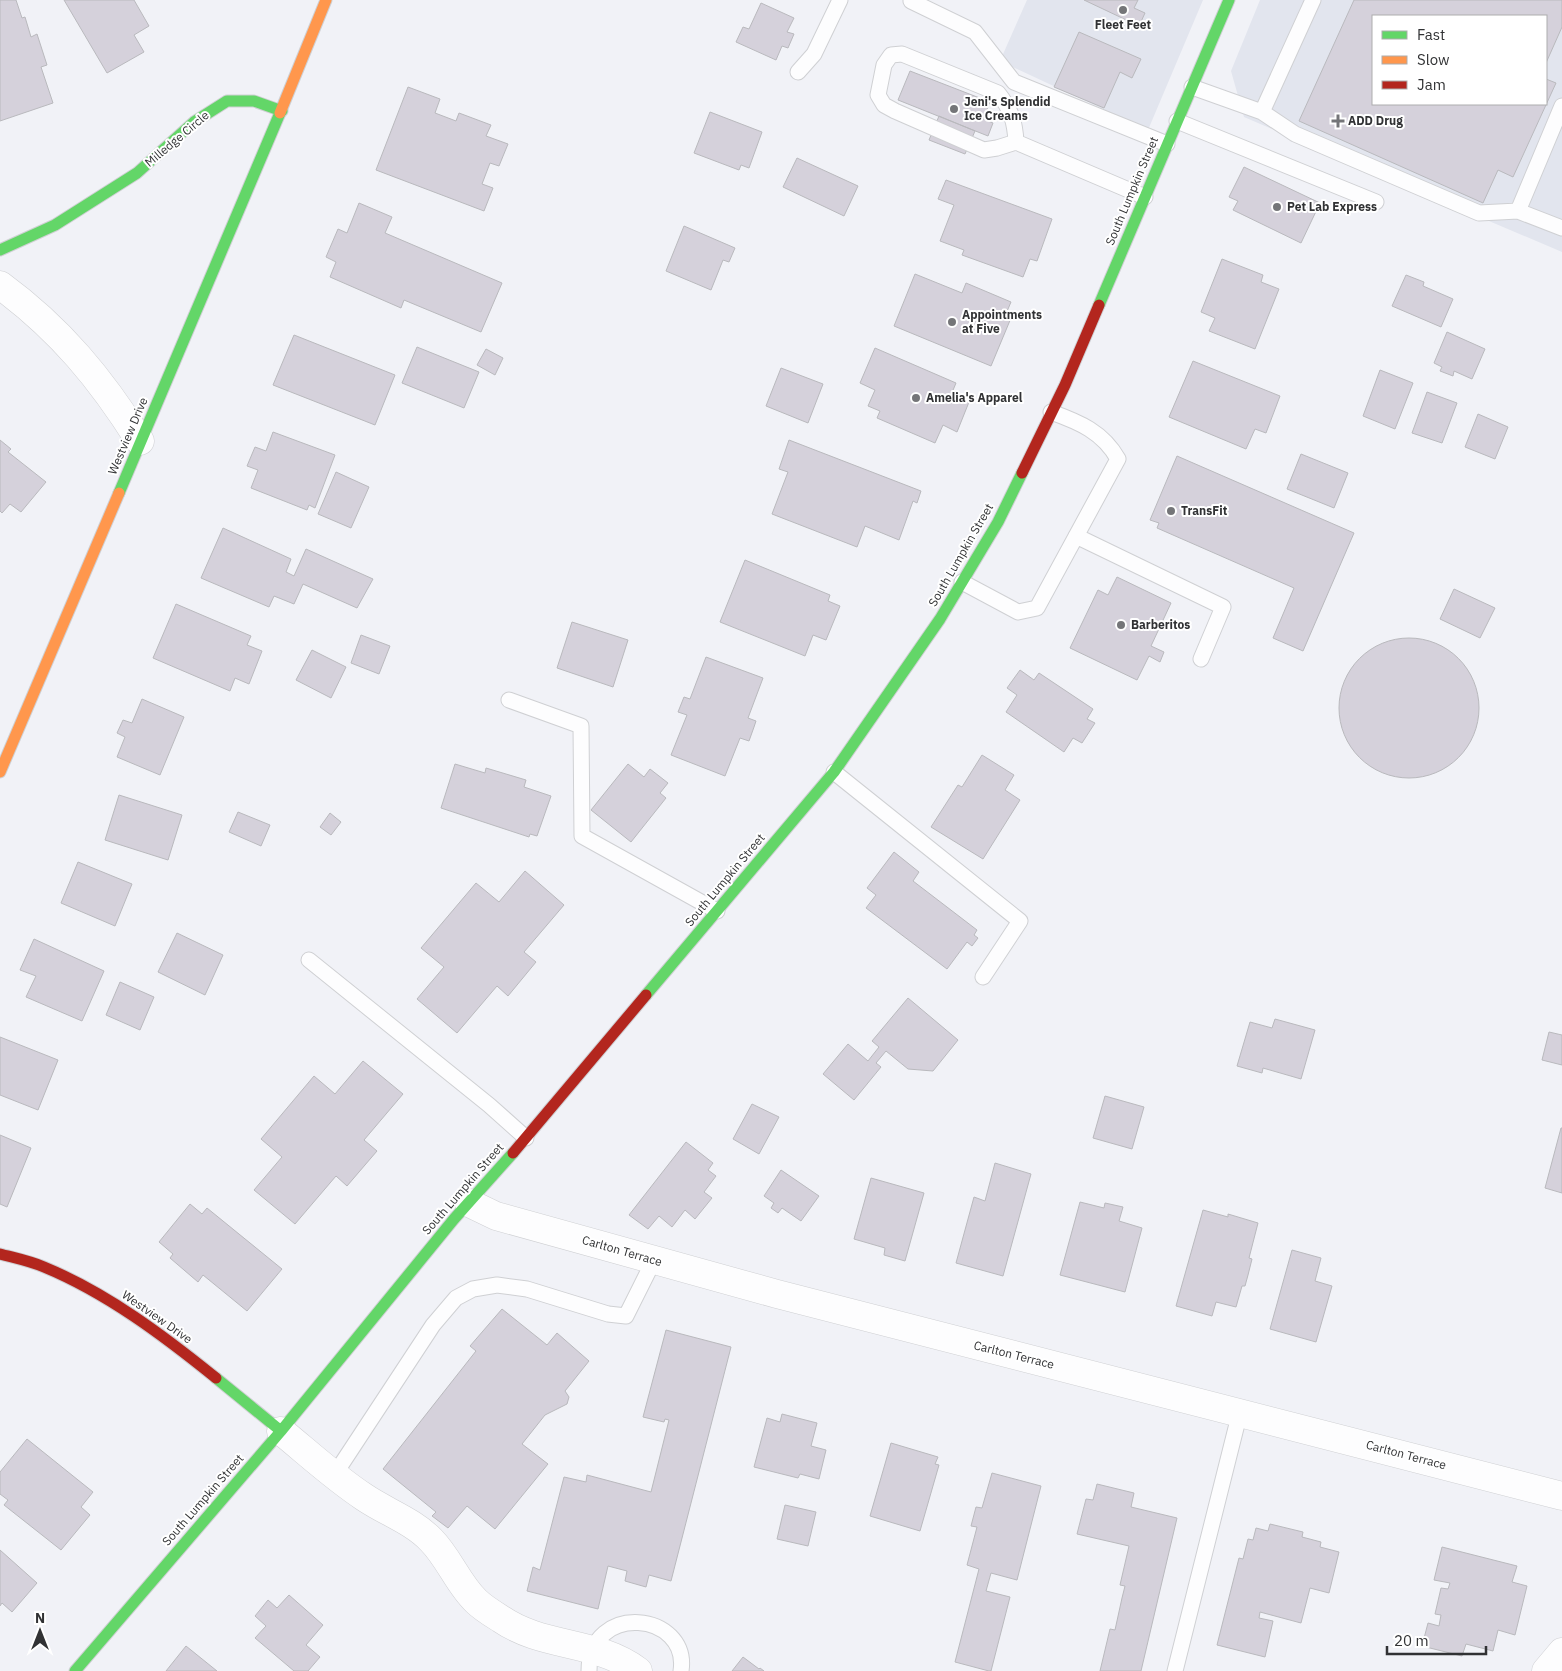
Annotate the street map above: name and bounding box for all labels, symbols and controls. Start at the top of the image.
marker: Fleet Feet [1117,4,1129,16]
legend [1372,15,1547,105]
place label: Fleet Feet [1095,17,1152,32]
text: Fast [1417,25,1445,44]
text: Slow [1417,50,1450,69]
text: Jam [1417,75,1446,94]
place label: Jeni's Splendid Ice Creams [964,94,1050,123]
marker: Jeni's Splendid Ice Creams [948,103,960,115]
street label: Milledge Circle [142,107,212,170]
place label: ADD Drug [1348,113,1403,128]
marker: ADD Drug [1332,115,1344,127]
street label: South Lumpkin Street [1102,134,1161,247]
place label: Pet Lab Express [1287,199,1377,214]
marker: Pet Lab Express [1271,201,1283,213]
place label: Appointments at Five [962,307,1042,336]
marker: Appointments at Five [946,316,958,328]
place label: Amelia's Apparel [926,390,1023,405]
marker: Amelia's Apparel [910,392,922,404]
street label: Westview Drive [105,395,151,477]
street label: South Lumpkin Street [925,501,996,609]
place label: TransFit [1181,503,1228,518]
marker: TransFit [1165,505,1177,517]
place label: Barberitos [1131,617,1190,632]
marker: Barberitos [1115,619,1127,631]
street label: South Lumpkin Street [681,830,768,929]
street label: South Lumpkin Street [419,1140,506,1238]
street label: Carlton Terrace [580,1232,664,1269]
street label: Westview Drive [119,1287,196,1347]
street label: Carlton Terrace [972,1337,1056,1372]
street label: Carlton Terrace [1364,1437,1448,1473]
street label: South Lumpkin Street [159,1451,246,1549]
north arrow [15,1606,65,1656]
text: N [35,1609,45,1627]
scale bar [1387,1624,1486,1656]
text: 20 m [1394,1631,1429,1650]

